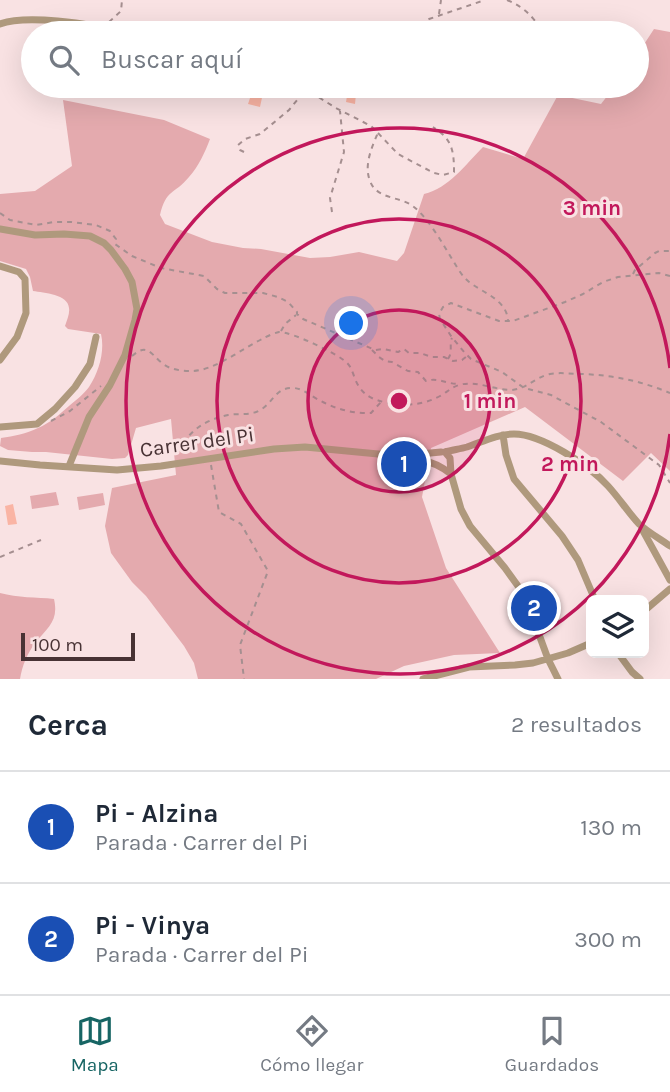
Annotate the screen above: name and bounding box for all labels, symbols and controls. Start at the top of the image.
search box [21,21,649,98]
icon: search [45,41,83,79]
text: Buscar aquí [101,44,243,75]
text: 3 min [563,196,621,220]
your location [334,306,368,340]
centre of rings [387,389,411,413]
text: 1 min [464,389,516,413]
street label: Carrer del Pi [138,422,256,462]
pin: 1 [381,438,427,490]
text: 2 min [541,452,599,476]
pin: 2 [511,582,557,634]
map controls [586,595,649,658]
button: layers [586,595,649,658]
scale bar [21,630,135,662]
text: 100 m [32,634,83,656]
text: Cerca [28,707,108,743]
text: 2 resultados [511,711,642,738]
text: Pi - Alzina [95,798,218,829]
text: 1 [47,814,55,841]
text: 130 m [580,814,642,841]
text: Parada · Carrer del Pi [95,829,309,856]
text: Pi - Vinya [95,910,210,941]
text: 2 [44,926,58,953]
text: 300 m [574,926,642,953]
text: Parada · Carrer del Pi [95,941,309,968]
tab: Mapa [71,1012,119,1076]
tab: Cómo llegar [260,1012,363,1076]
tab: Guardados [505,1012,599,1076]

